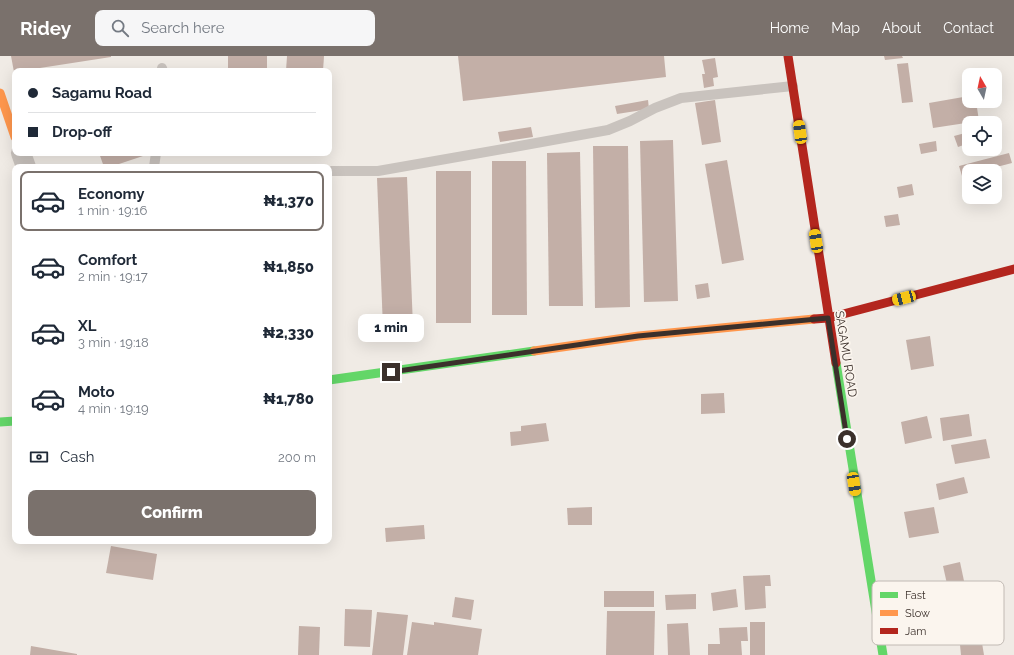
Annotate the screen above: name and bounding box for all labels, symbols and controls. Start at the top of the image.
search box [95,10,375,46]
text: Ridey [20,17,71,39]
icon: search [109,17,131,39]
text: Search here [141,19,224,37]
text: Home [770,20,809,36]
text: Map [831,20,860,36]
text: About [882,20,921,36]
text: Contact [943,20,994,36]
north arrow [962,68,1002,108]
map controls [962,68,1002,204]
text: Sagamu Road [52,84,152,102]
button: locate [962,116,1002,156]
car [792,119,808,145]
text: Drop-off [52,123,112,141]
button: layers [962,164,1002,204]
icon: car [30,183,66,219]
text: Economy [78,185,145,203]
text: ₦1,370 [263,192,314,210]
text: 1 min · 19:16 [78,203,147,218]
car [808,228,824,254]
icon: car [30,249,66,285]
text: Comfort [78,251,137,269]
text: ₦1,850 [263,258,314,276]
text: 2 min · 19:17 [78,269,148,284]
car [891,289,917,307]
street label: SAGAMU ROAD [832,310,860,399]
callout: 1 min [358,314,424,342]
icon: car [30,315,66,351]
text: XL [78,317,96,335]
text: 1 min [374,320,408,335]
text: ₦2,330 [262,324,314,342]
text: 3 min · 19:18 [78,335,149,350]
route end [382,363,400,381]
icon: car [30,381,66,417]
text: Moto [78,383,115,401]
text: ₦1,780 [263,390,314,408]
text: 4 min · 19:19 [78,401,149,416]
route start [838,430,856,448]
icon: cash [28,446,50,468]
text: Cash [60,448,94,466]
text: 200 m [278,450,316,465]
car [846,471,862,497]
button: Confirm [28,490,316,536]
legend [872,581,1004,645]
text: Fast [905,589,926,602]
text: Slow [905,607,930,620]
text: Jam [905,625,926,638]

